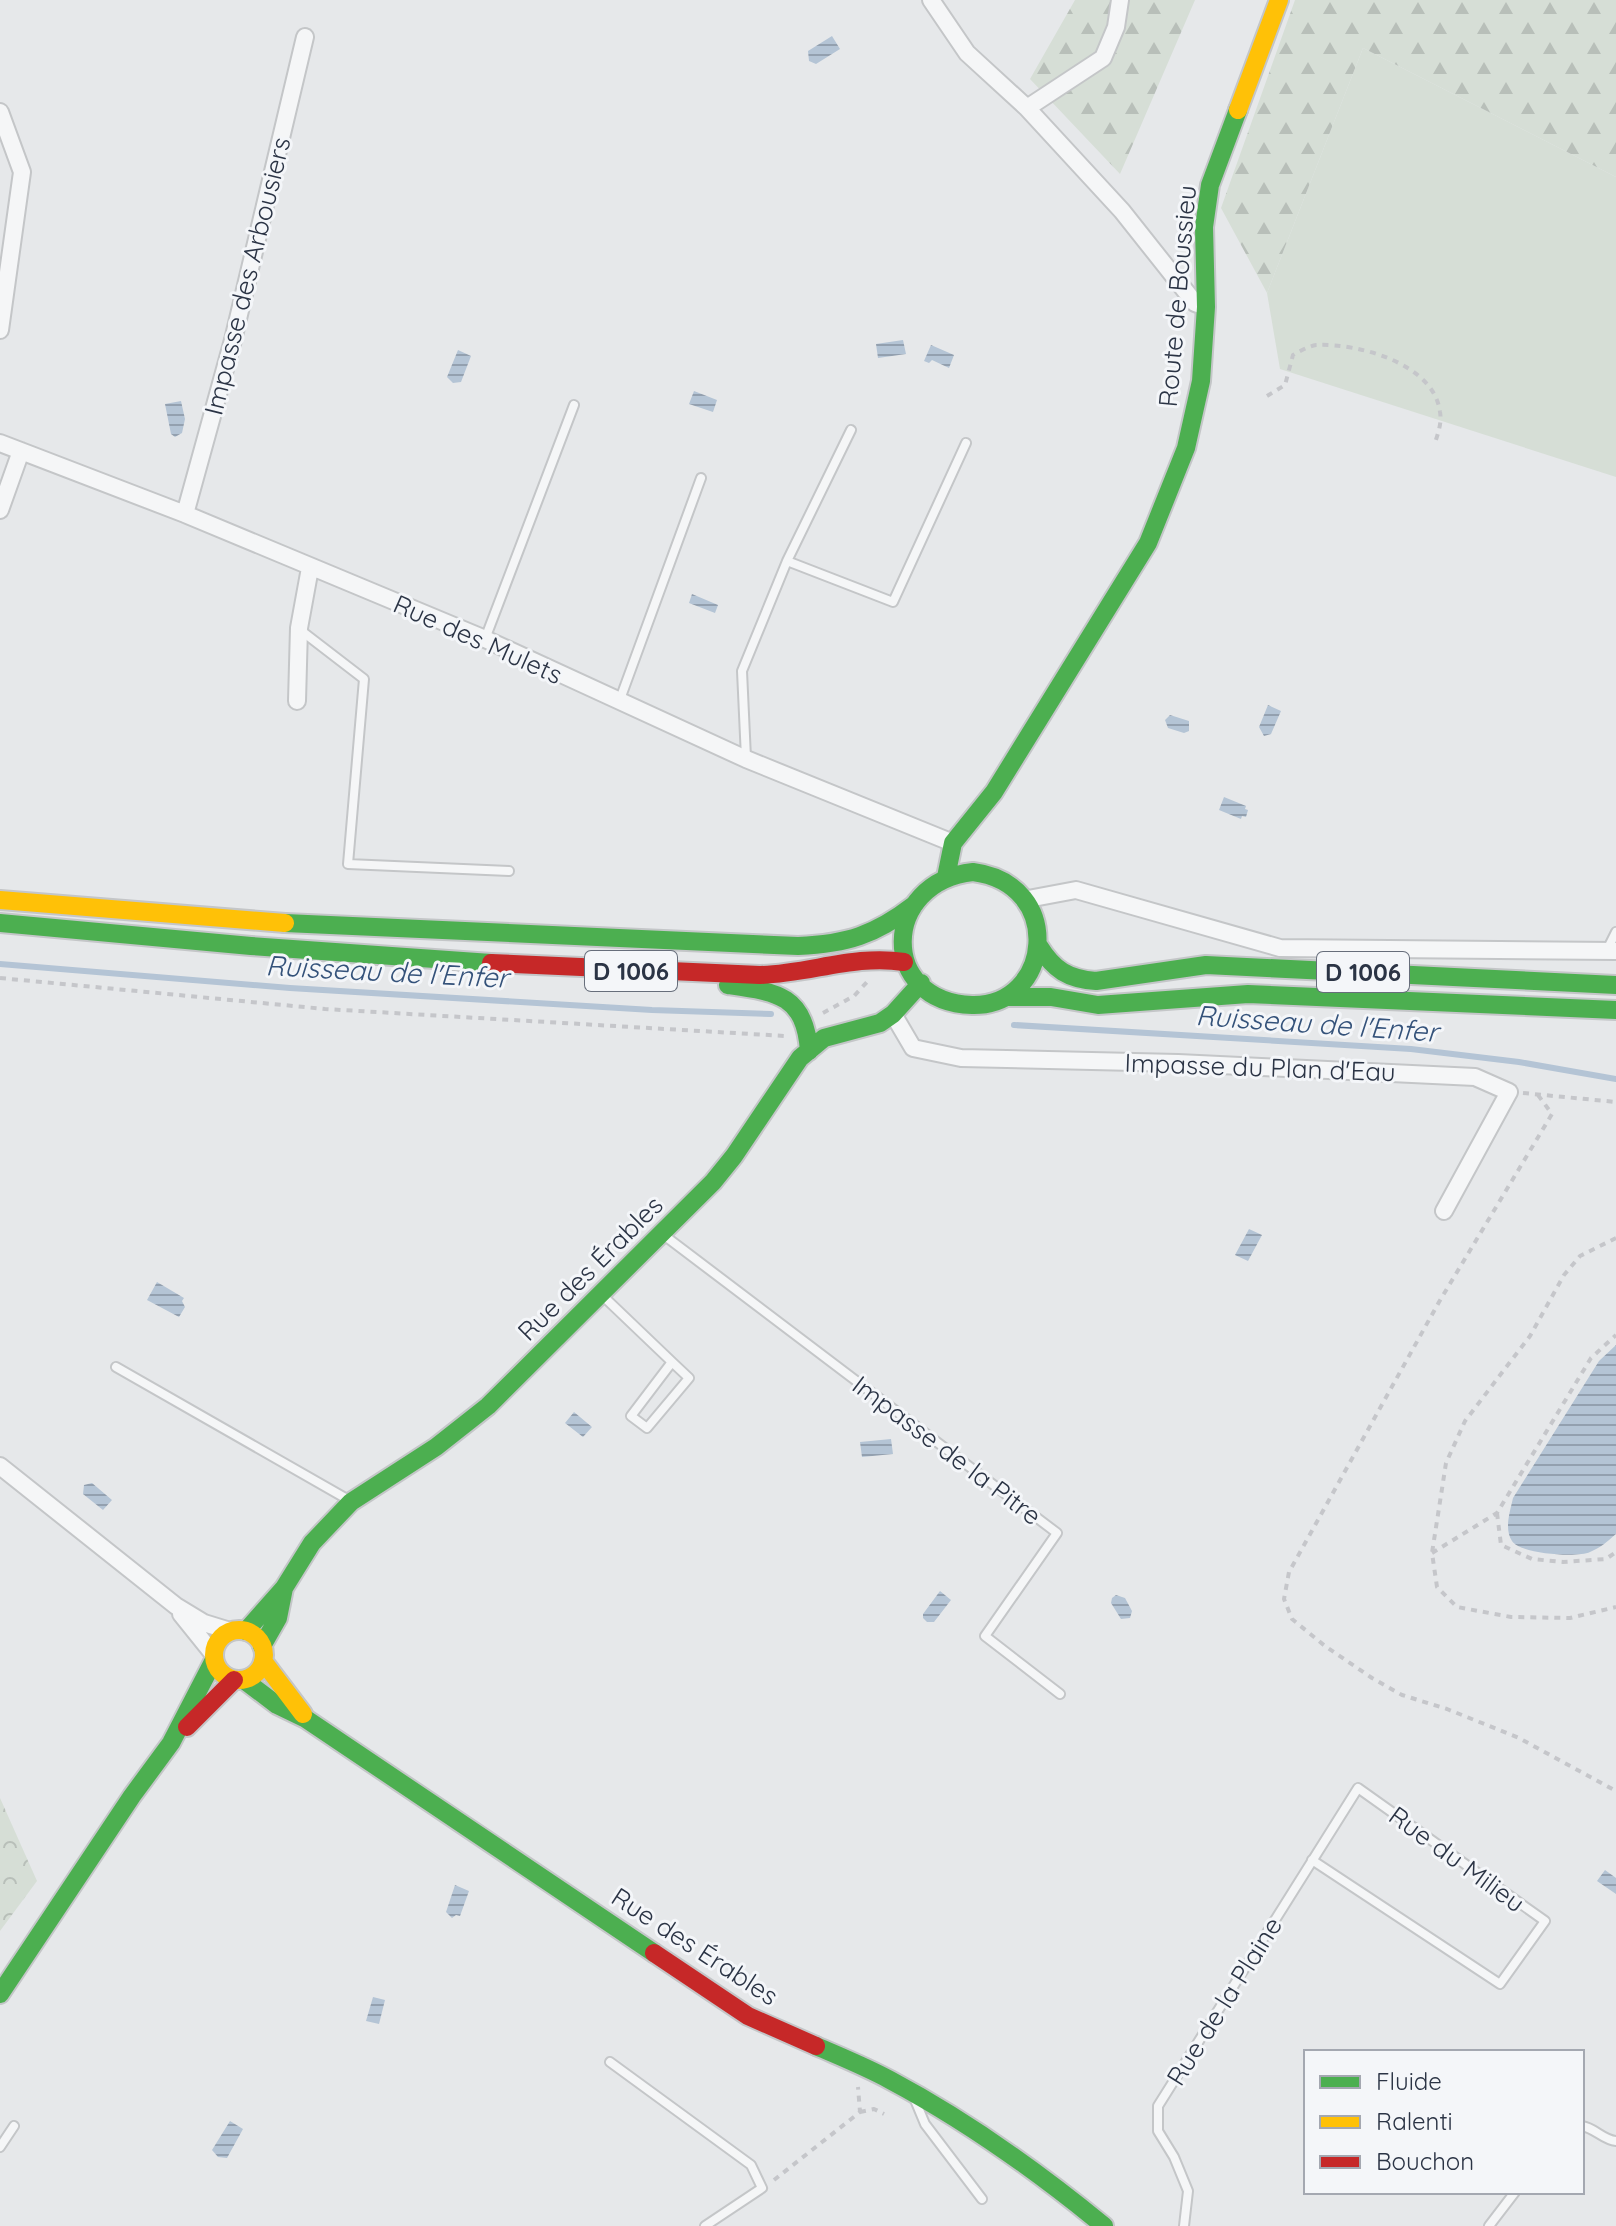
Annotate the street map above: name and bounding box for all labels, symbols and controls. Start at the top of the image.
street label: Impasse des Arbousiers [196,134,298,418]
street label: Route de Boussieu [1151,184,1203,408]
street label: Rue des Mulets [388,587,568,691]
water label: Ruisseau de l'Enfer [265,947,512,995]
road number: D 1006 [585,951,677,991]
road number: D 1006 [1317,952,1409,992]
water label: Ruisseau de l'Enfer [1195,997,1443,1049]
street label: Impasse du Plan d'Eau [1124,1046,1396,1088]
street label: Rue des Érables [510,1188,670,1348]
street label: Impasse de la Pitre [846,1368,1048,1532]
street label: Rue du Milieu [1383,1799,1531,1919]
street label: Rue des Érables [605,1880,785,2012]
street label: Rue de la Plaine [1159,1911,1289,2091]
legend [1304,2050,1584,2194]
text: Fluide [1376,2066,1442,2096]
text: Ralenti [1376,2106,1453,2136]
text: Bouchon [1376,2146,1474,2176]

